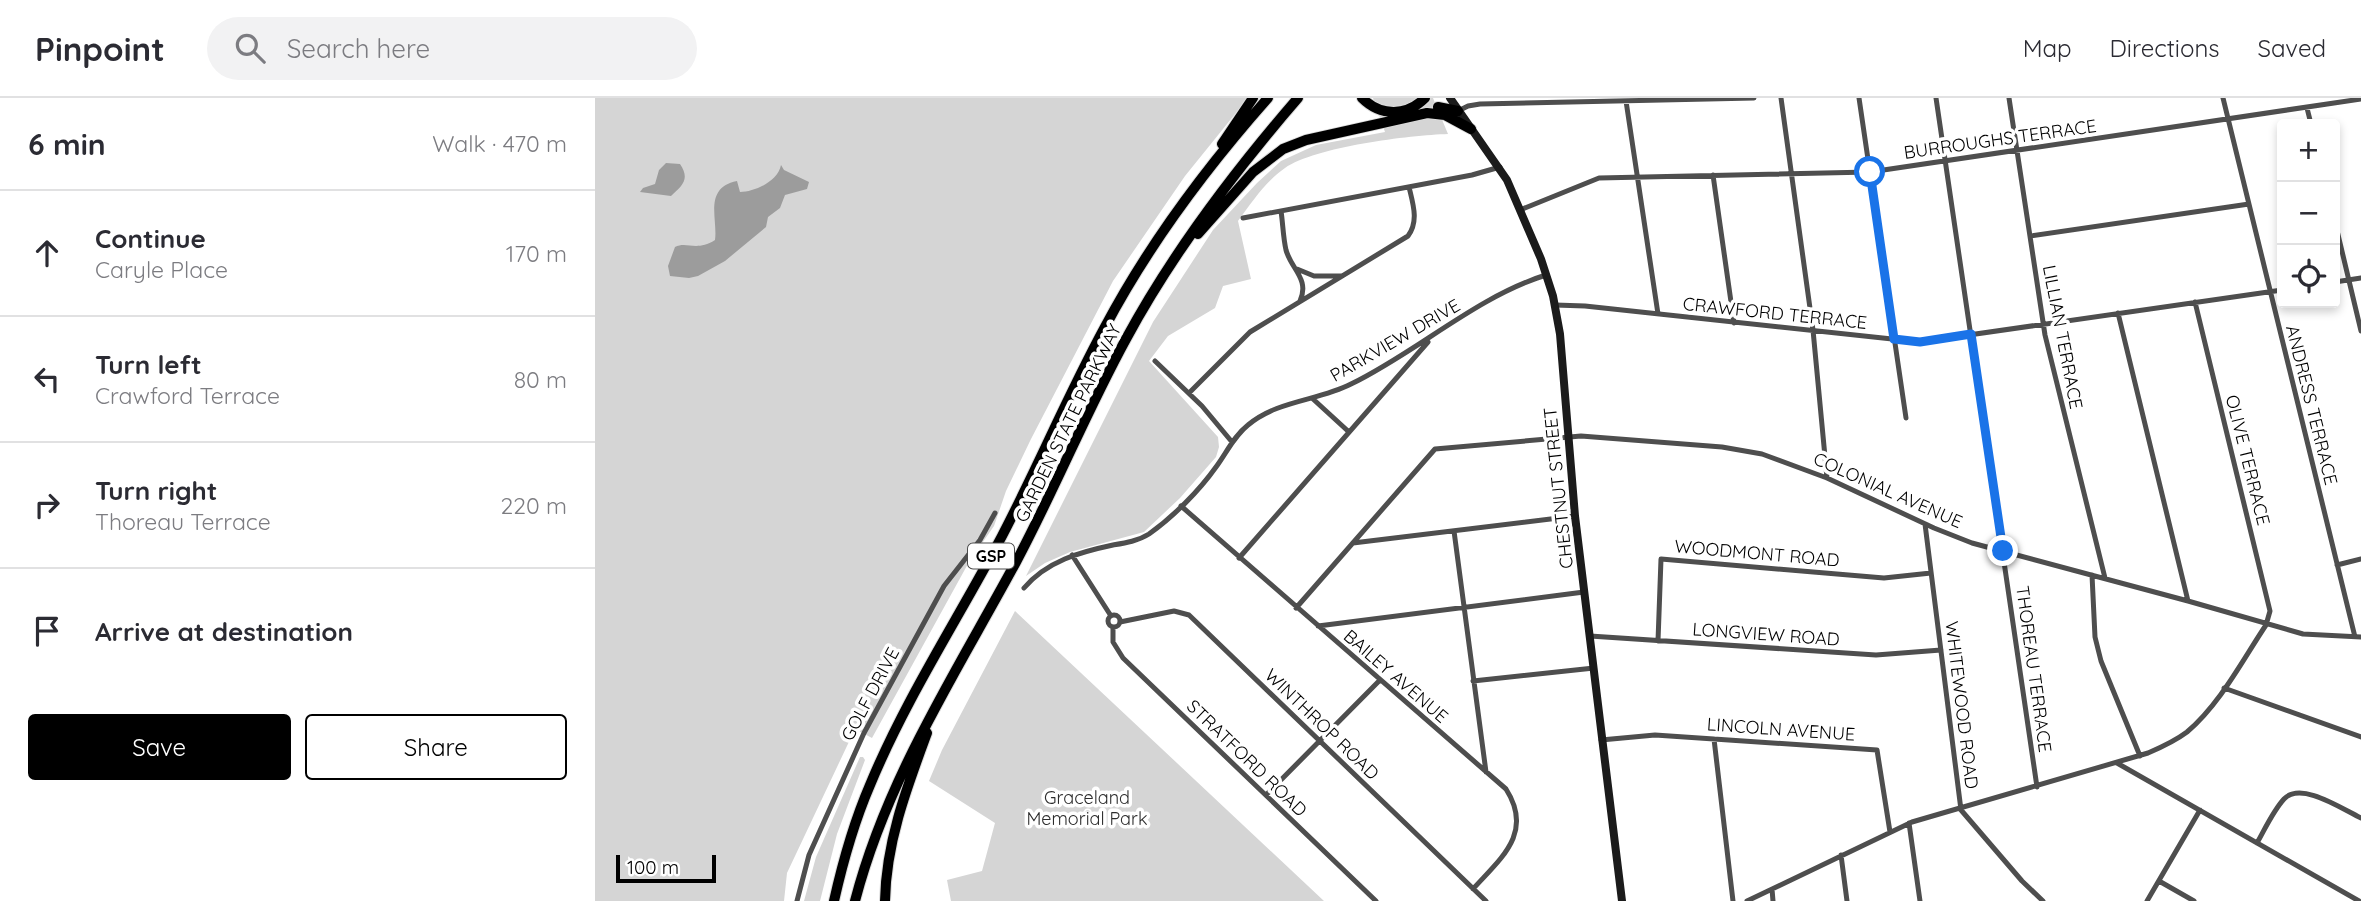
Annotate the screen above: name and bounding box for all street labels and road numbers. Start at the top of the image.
street label: BURROUGHS TERRACE [1902,114,2098,164]
street label: LILLIAN TERRACE [2038,263,2088,411]
street label: CRAWFORD TERRACE [1682,292,1868,334]
street label: PARKVIEW DRIVE [1326,293,1464,387]
street label: GARDEN STATE PARKWAY [1010,320,1126,526]
street label: ANDRESS TERRACE [2281,323,2343,487]
street label: OLIVE TERRACE [2221,392,2275,528]
street label: CHESTNUT STREET [1538,406,1578,570]
street label: COLONIAL AVENUE [1810,447,1966,533]
street label: WOODMONT ROAD [1674,534,1841,572]
road number: GSP [968,544,1014,569]
street label: THOREAU TERRACE [2011,584,2057,754]
street label: LONGVIEW ROAD [1692,617,1841,651]
street label: WHITEWOOD ROAD [1940,620,1984,790]
street label: BAILEY AVENUE [1339,624,1453,728]
street label: GOLF DRIVE [836,643,904,745]
street label: WINTHROP ROAD [1260,664,1384,785]
street label: STRATFORD ROAD [1182,695,1312,821]
street label: LINCOLN AVENUE [1706,712,1856,746]

